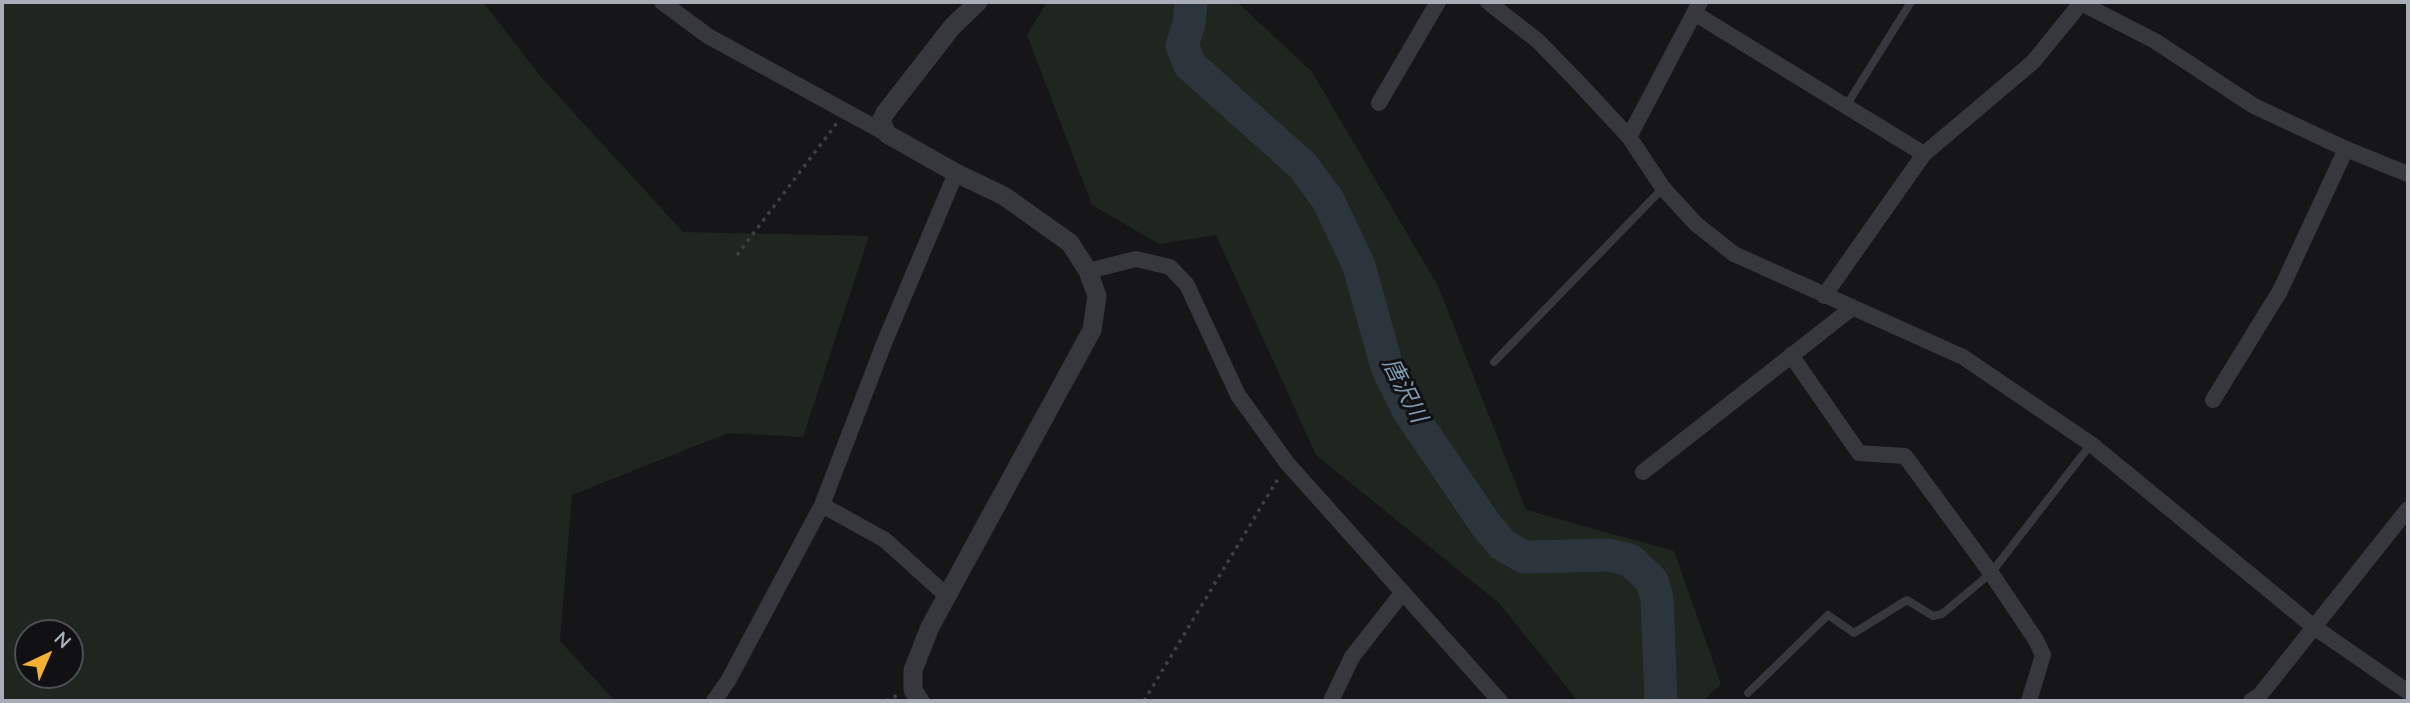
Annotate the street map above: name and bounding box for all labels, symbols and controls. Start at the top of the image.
water label: 唐沢川 [1375,354,1431,428]
north arrow [14,619,84,689]
text: N [48,626,76,655]

